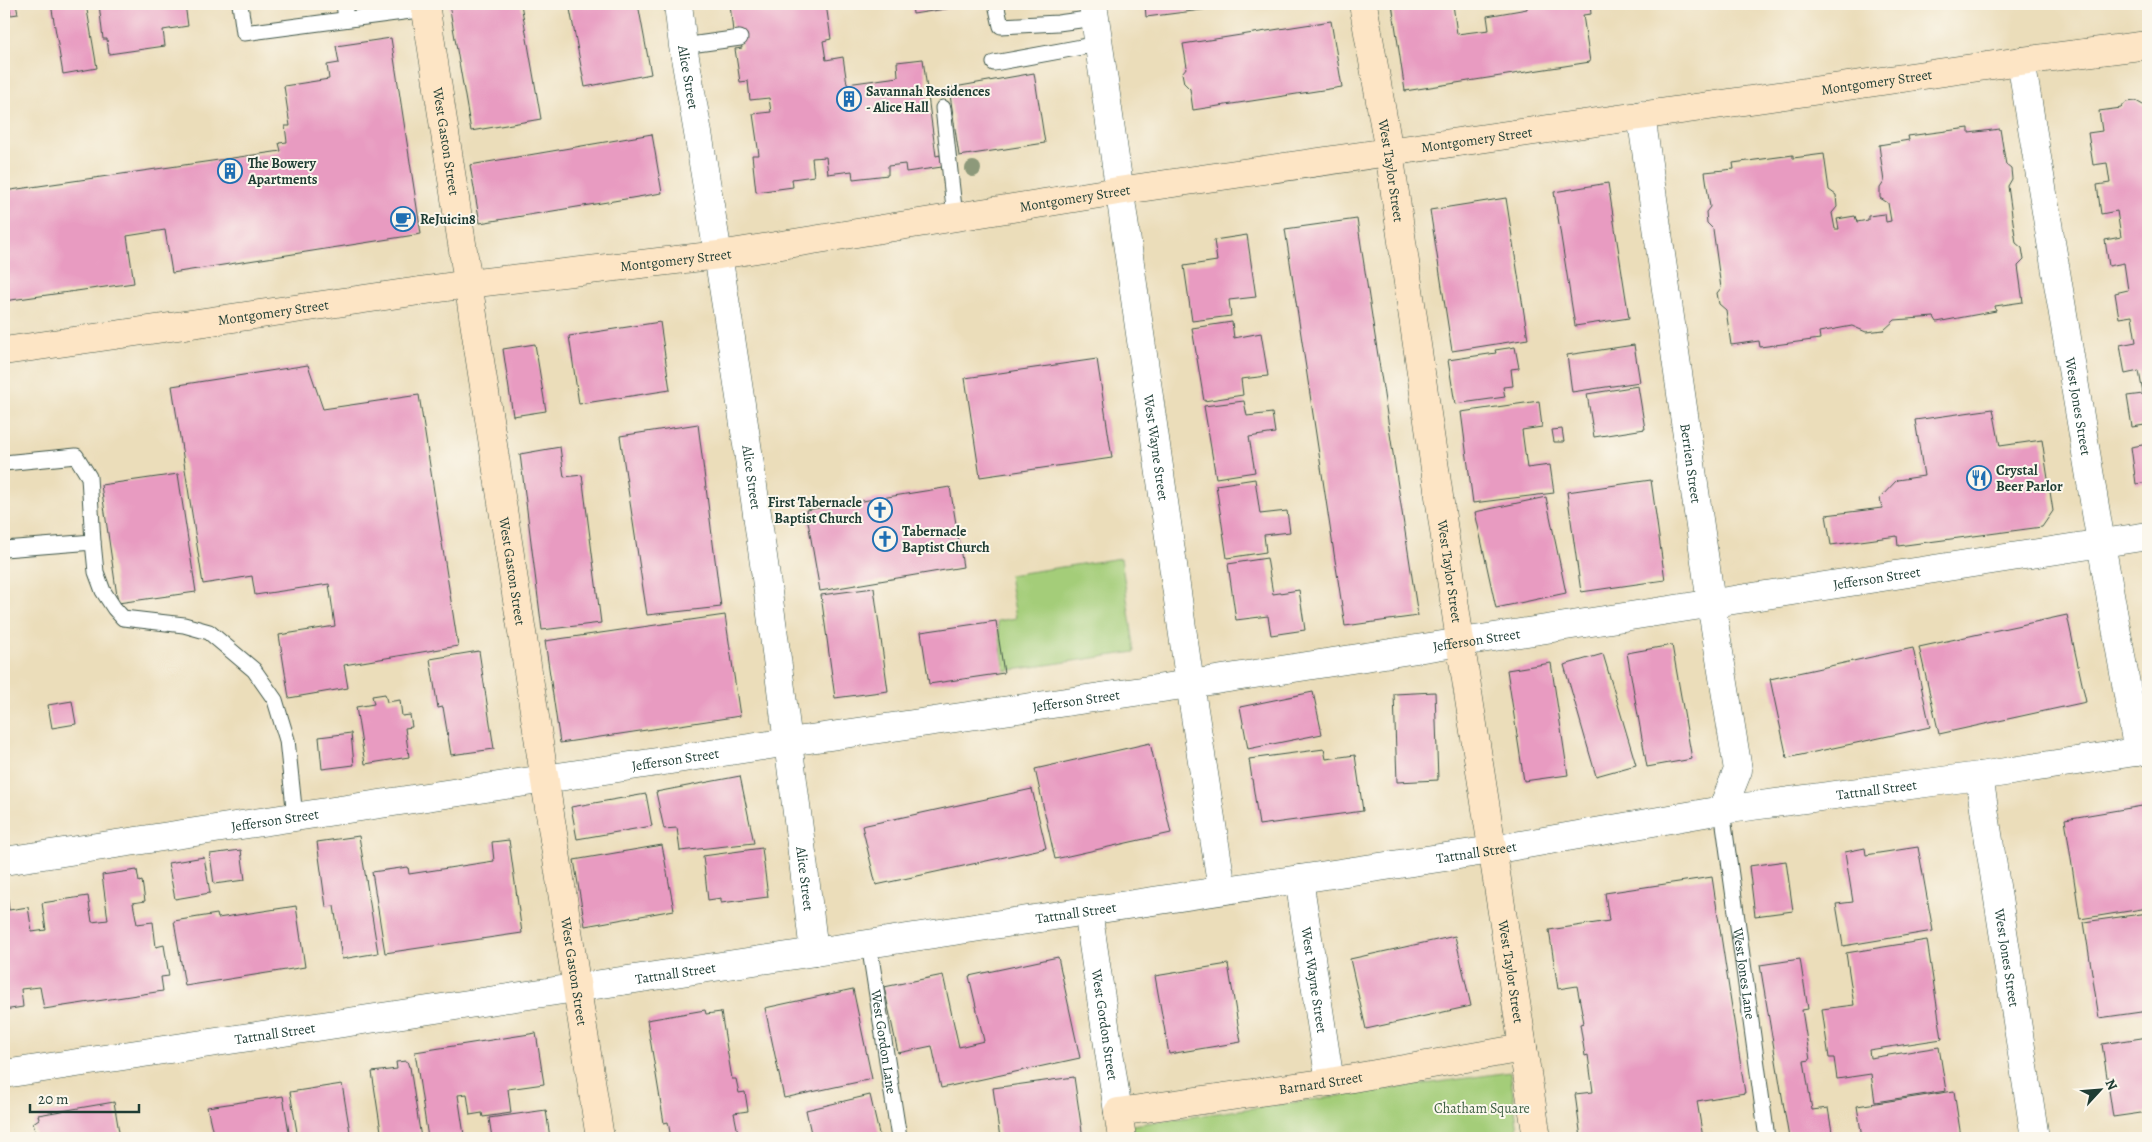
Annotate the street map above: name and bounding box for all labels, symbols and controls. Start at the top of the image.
street label: Alice Street [673,43,703,111]
street label: Montgomery Street [1820,64,1934,99]
place label: Savannah Residences - Alice Hall [866,82,990,117]
street label: West Gaston Street [428,85,464,197]
building icon: Savannah Residences - Alice Hall [836,86,862,112]
street label: West Taylor Street [1374,117,1409,224]
street label: Montgomery Street [1420,122,1534,157]
place label: The Bowery Apartments [247,154,318,189]
building icon: The Bowery Apartments [217,158,243,184]
street label: Montgomery Street [1018,180,1132,216]
cafe icon: ReJuicin8 [390,206,416,232]
place label: ReJuicin8 [420,210,476,229]
street label: Montgomery Street [619,244,733,276]
street label: Montgomery Street [216,295,330,330]
street label: West Jones Street [2061,355,2096,457]
street label: West Wayne Street [1139,392,1173,502]
street label: Berrien Street [1676,422,1706,505]
street label: Alice Street [738,443,766,511]
place label: Crystal Beer Parlor [1996,461,2063,496]
restaurant icon: Crystal Beer Parlor [1966,465,1992,491]
place label: First Tabernacle Baptist Church [768,493,863,528]
church icon: First Tabernacle Baptist Church [867,497,893,523]
street label: West Gaston Street [495,515,530,627]
street label: West Taylor Street [1433,518,1467,624]
place label: Tabernacle Baptist Church [902,522,990,557]
church icon: Tabernacle Baptist Church [872,526,898,552]
street label: Jefferson Street [1832,562,1922,594]
street label: Jefferson Street [1431,624,1522,656]
street label: Jefferson Street [1031,685,1121,716]
street label: Jefferson Street [630,743,721,775]
street label: Tattnall Street [1835,775,1918,804]
street label: Jefferson Street [230,804,320,836]
street label: Tattnall Street [1435,836,1518,868]
street label: Alice Street [792,844,819,912]
street label: Tattnall Street [1034,897,1118,928]
street label: West Jones Street [1990,906,2024,1009]
street label: West Gaston Street [556,915,592,1027]
street label: West Taylor Street [1494,918,1529,1025]
street label: West Wayne Street [1297,925,1332,1035]
street label: West Jones Lane [1729,925,1760,1021]
street label: Tattnall Street [634,957,717,988]
street label: West Gordon Street [1087,967,1123,1082]
street label: West Gordon Lane [867,987,902,1095]
street label: Tattnall Street [233,1018,317,1049]
north arrow [2074,1064,2124,1114]
street label: Barnard Street [1278,1067,1364,1099]
text: N [2100,1076,2122,1093]
scale bar [30,1082,139,1114]
text: 20 m [38,1089,69,1109]
park label: Chatham Square [1434,1099,1530,1118]

